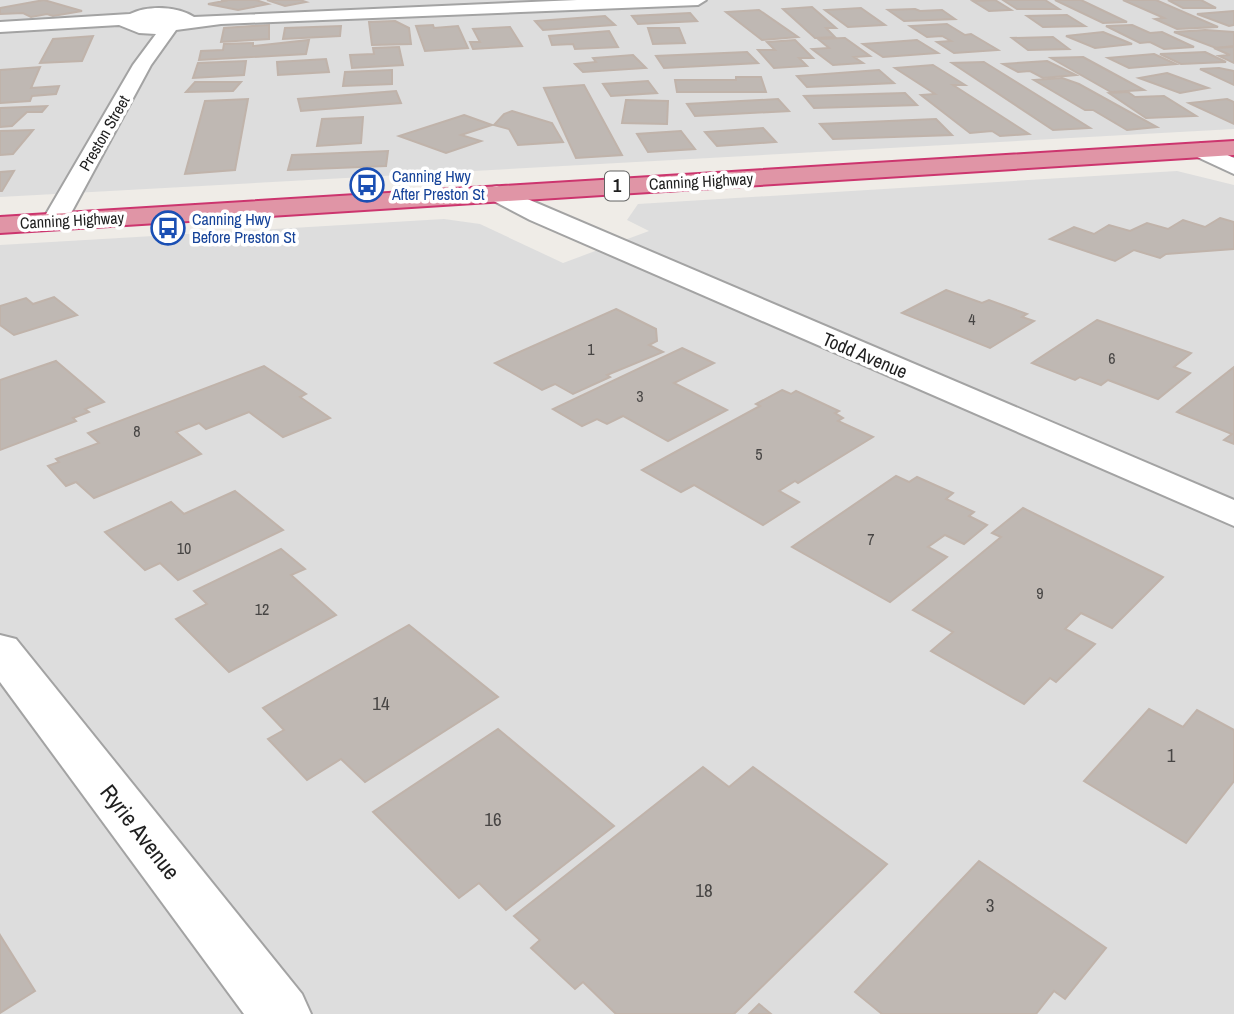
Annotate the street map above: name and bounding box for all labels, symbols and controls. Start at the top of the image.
street label: Preston Street [74,91,135,175]
place label: Canning Hwy After Preston St [391,165,485,205]
bus stop icon: Canning Hwy After Preston St [348,166,386,204]
street label: Canning Highway [648,167,754,195]
road number: 1 [605,172,629,201]
street label: Canning Highway [19,206,125,234]
place label: Canning Hwy Before Preston St [192,208,296,248]
bus stop icon: Canning Hwy Before Preston St [149,209,187,247]
house number: 4 [968,308,976,330]
street label: Todd Avenue [819,325,911,385]
house number: 1 [587,338,595,360]
house number: 6 [1108,347,1116,369]
house number: 3 [636,385,644,407]
house number: 8 [133,420,141,442]
house number: 5 [755,443,763,465]
house number: 7 [867,528,875,550]
house number: 10 [177,537,191,559]
house number: 9 [1036,582,1044,604]
house number: 12 [255,598,269,620]
house number: 14 [372,690,390,716]
house number: 1 [1167,742,1176,768]
street label: Ryrie Avenue [93,778,187,886]
house number: 16 [484,806,502,832]
house number: 18 [695,877,713,903]
house number: 3 [986,892,994,918]

